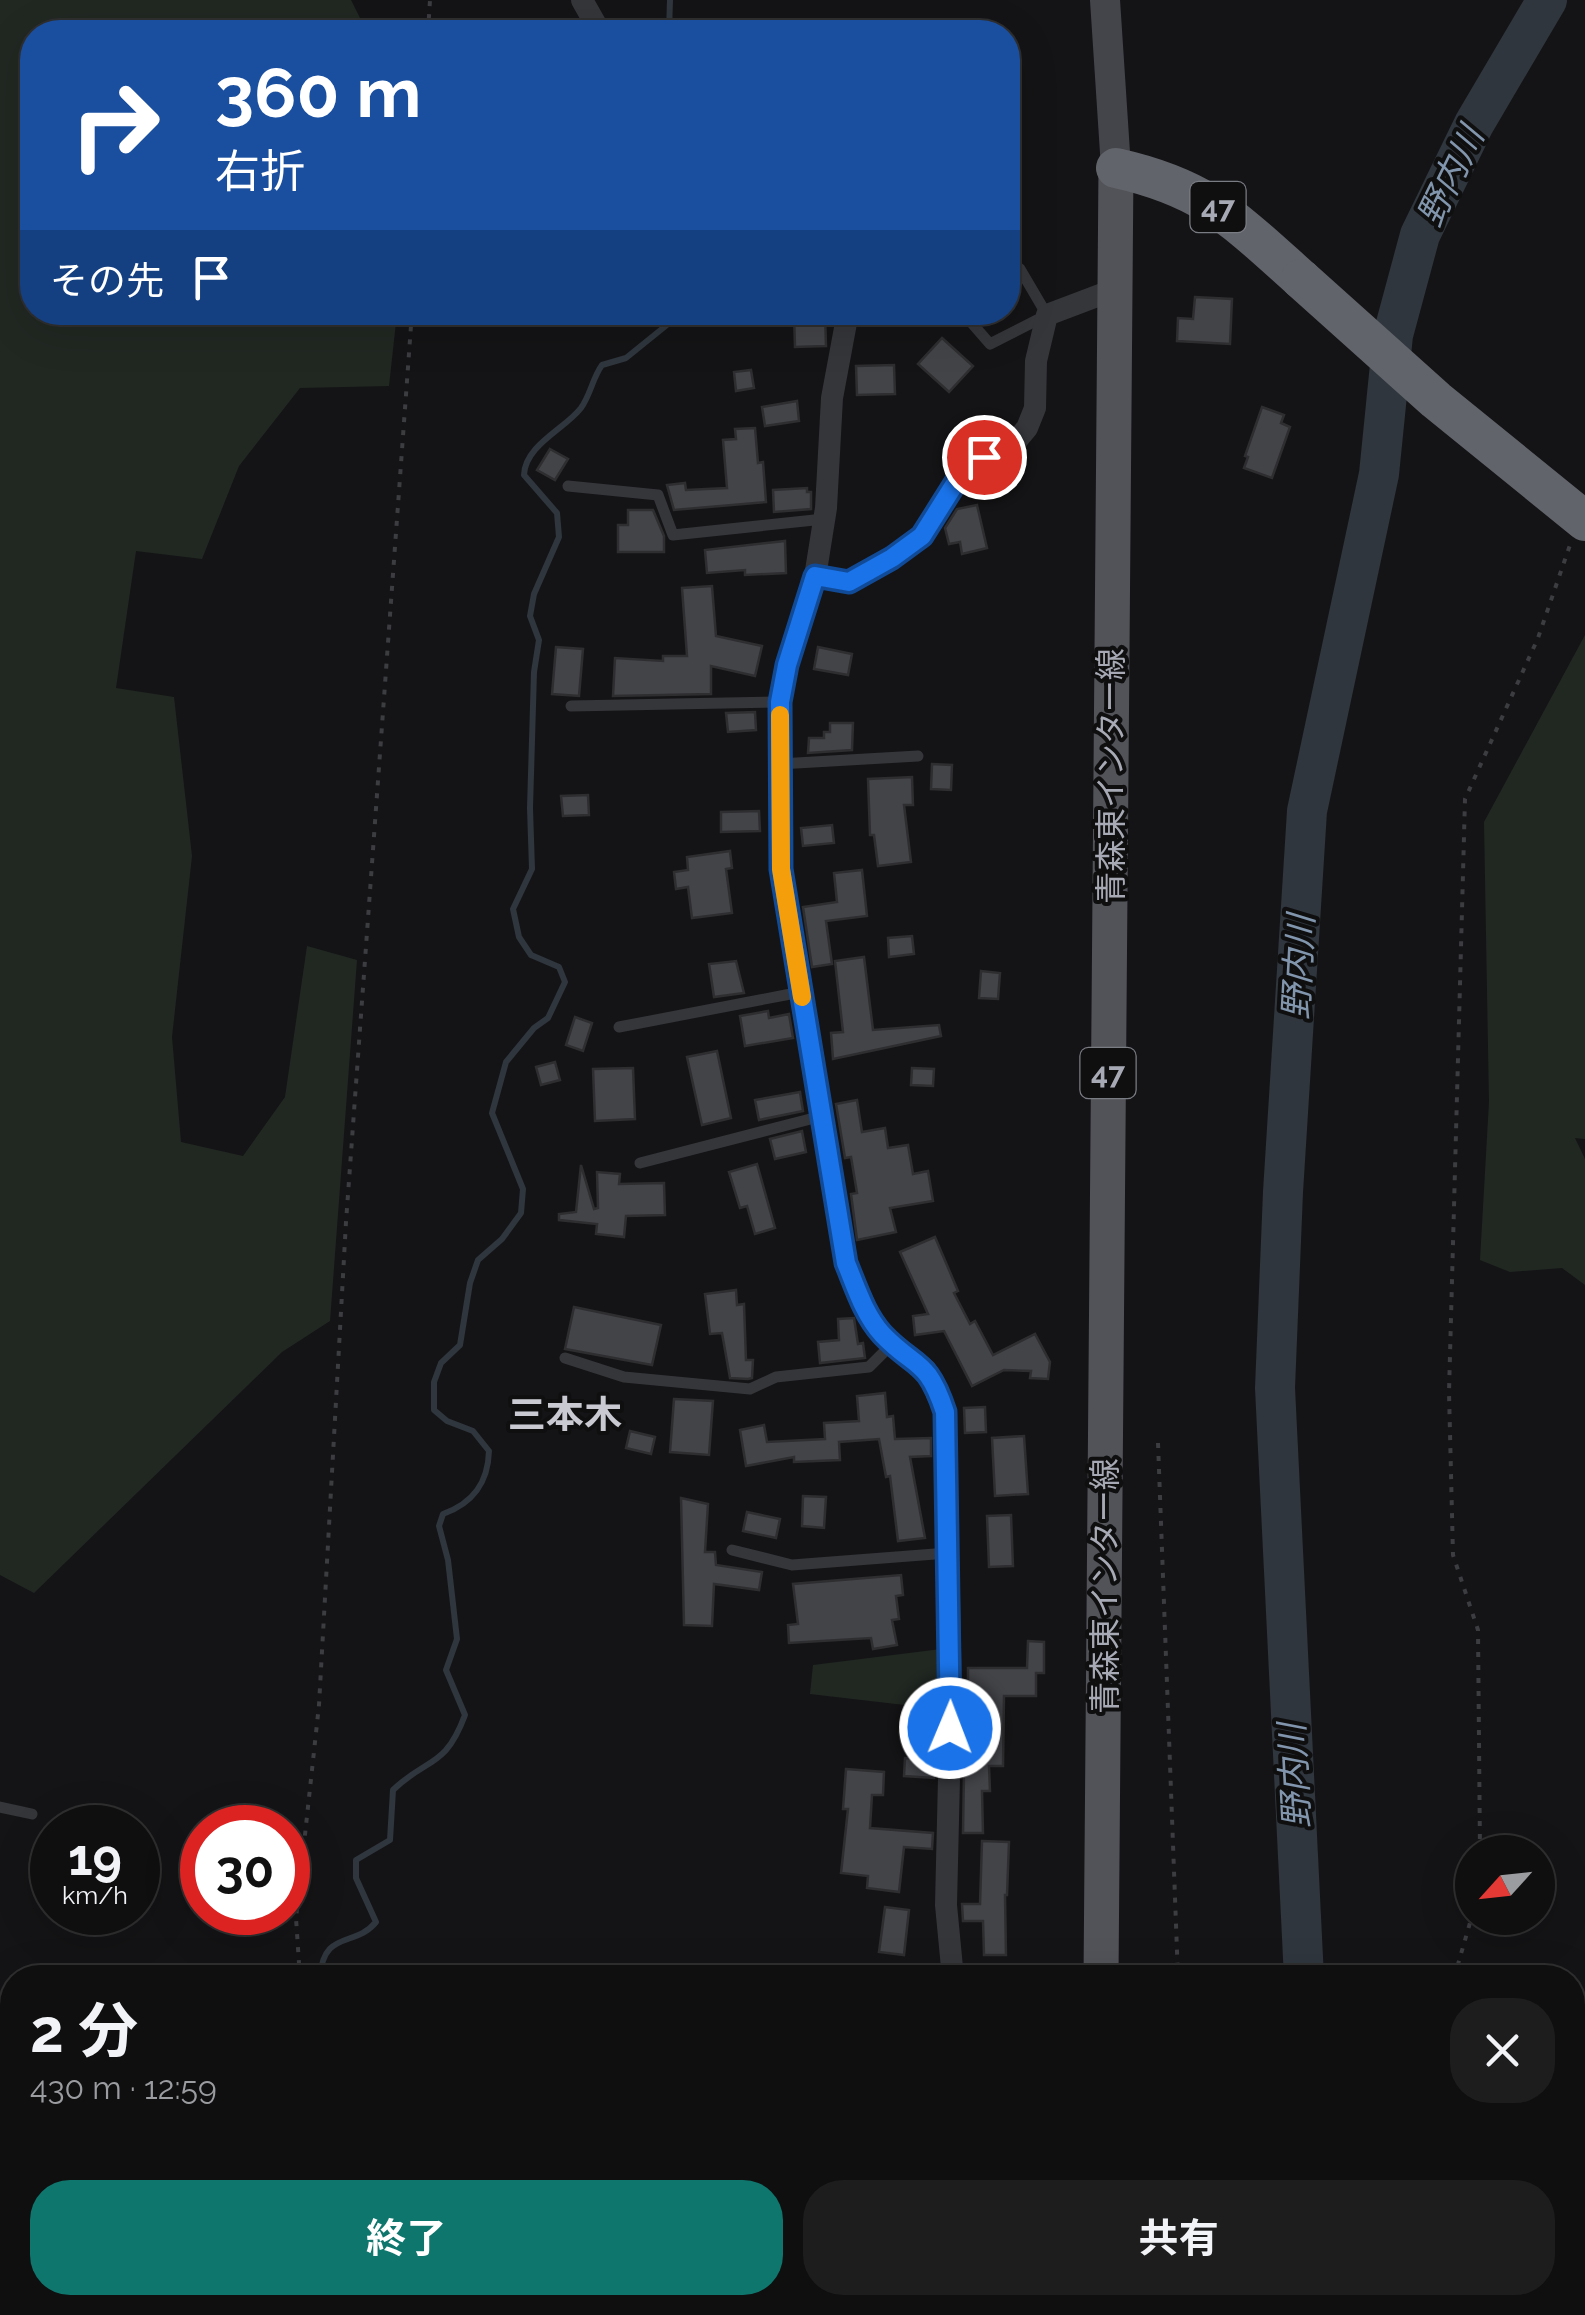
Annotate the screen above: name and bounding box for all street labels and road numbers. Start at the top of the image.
road number: 47 [1190,182,1246,232]
street label: 青森東インター線 [1092,648,1129,904]
road number: 47 [1080,1048,1136,1098]
street label: 青森東インター線 [1086,1458,1123,1714]

